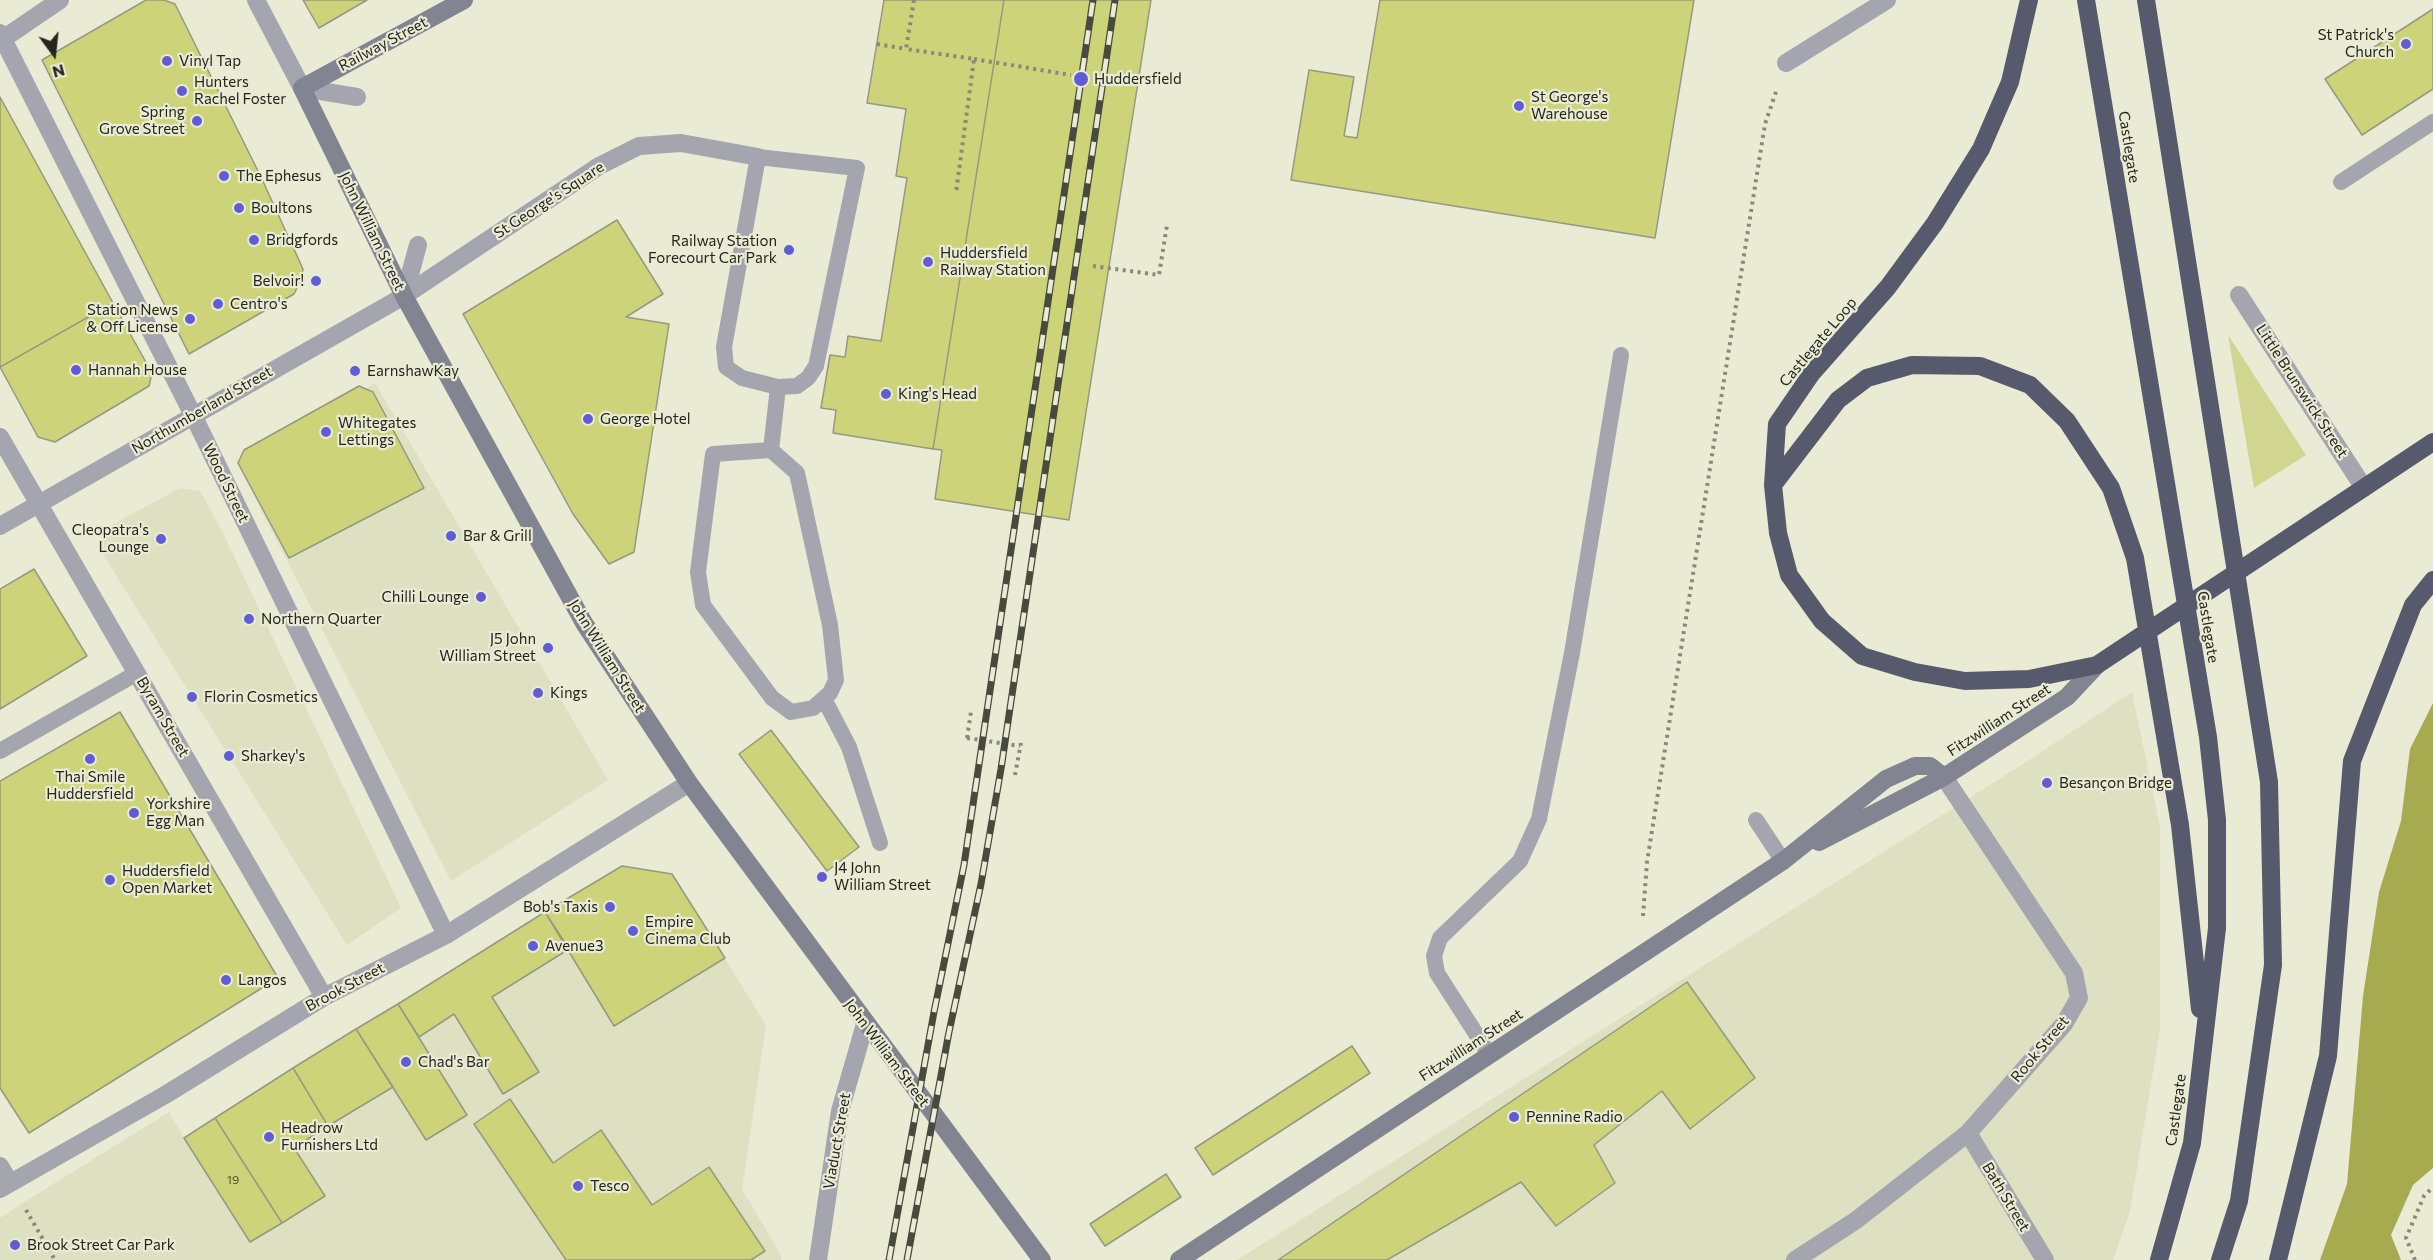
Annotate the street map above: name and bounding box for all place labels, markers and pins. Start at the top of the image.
place label: St Patrick's Church [2318,26,2394,61]
marker: St Patrick's Church [2399,37,2413,51]
place label: Vinyl Tap [179,52,241,70]
marker: Vinyl Tap [160,54,174,68]
marker: Huddersfield [1072,70,1090,88]
place label: Huddersfield [1094,70,1182,88]
place label: Hunters Rachel Foster [194,73,286,108]
marker: Hunters Rachel Foster [175,84,189,98]
place label: St George's Warehouse [1531,88,1608,123]
marker: St George's Warehouse [1512,99,1526,113]
place label: Spring Grove Street [99,103,185,138]
marker: Spring Grove Street [190,114,204,128]
place label: The Ephesus [236,167,321,185]
marker: The Ephesus [217,169,231,183]
place label: Boultons [251,199,312,217]
marker: Boultons [232,201,246,215]
place label: Bridgfords [266,231,338,249]
place label: Railway Station Forecourt Car Park [648,232,777,267]
marker: Bridgfords [247,233,261,247]
marker: Railway Station Forecourt Car Park [782,243,796,257]
place label: Huddersfield Railway Station [940,244,1046,279]
marker: Huddersfield Railway Station [921,255,935,269]
place label: Belvoir! [253,272,304,290]
marker: Belvoir! [309,274,323,288]
place label: Centro's [230,295,287,313]
marker: Centro's [211,297,225,311]
place label: Station News & Off License [86,301,178,336]
marker: Station News & Off License [183,312,197,326]
place label: Hannah House [88,361,187,379]
place label: EarnshawKay [367,362,459,380]
marker: Hannah House [69,363,83,377]
marker: EarnshawKay [348,364,362,378]
place label: King's Head [898,385,977,403]
marker: King's Head [879,387,893,401]
place label: George Hotel [600,410,690,428]
marker: George Hotel [581,412,595,426]
place label: Whitegates Lettings [338,414,416,449]
marker: Whitegates Lettings [319,425,333,439]
place label: Cleopatra's Lounge [72,521,149,556]
place label: Bar & Grill [463,527,532,545]
marker: Bar & Grill [444,529,458,543]
marker: Cleopatra's Lounge [154,532,168,546]
place label: Chilli Lounge [382,588,469,606]
marker: Chilli Lounge [474,590,488,604]
place label: Northern Quarter [261,610,382,628]
marker: Northern Quarter [242,612,256,626]
place label: J5 John William Street [439,630,536,665]
marker: J5 John William Street [541,641,555,655]
place label: Kings [550,684,587,702]
marker: Kings [531,686,545,700]
place label: Florin Cosmetics [204,688,318,706]
marker: Florin Cosmetics [185,690,199,704]
place label: Sharkey's [241,747,305,765]
marker: Sharkey's [222,749,236,763]
marker: Thai Smile Huddersfield [83,752,97,766]
place label: Thai Smile Huddersfield [46,768,134,803]
place label: Besançon Bridge [2059,774,2172,792]
marker: Besançon Bridge [2040,776,2054,790]
place label: Yorkshire Egg Man [146,795,210,830]
marker: Yorkshire Egg Man [127,806,141,820]
place label: J4 John William Street [834,859,931,894]
place label: Huddersfield Open Market [122,862,212,897]
marker: J4 John William Street [815,870,829,884]
marker: Huddersfield Open Market [103,873,117,887]
place label: Bob's Taxis [523,898,598,916]
marker: Bob's Taxis [603,900,617,914]
place label: Empire Cinema Club [645,913,731,948]
marker: Empire Cinema Club [626,924,640,938]
place label: Avenue3 [545,937,604,955]
marker: Avenue3 [526,939,540,953]
place label: Langos [238,971,287,989]
marker: Langos [219,973,233,987]
place label: Chad's Bar [418,1053,490,1071]
marker: Chad's Bar [399,1055,413,1069]
place label: Pennine Radio [1526,1108,1623,1126]
marker: Pennine Radio [1507,1110,1521,1124]
place label: Headrow Furnishers Ltd [281,1119,378,1154]
marker: Headrow Furnishers Ltd [262,1130,276,1144]
place label: Tesco [590,1177,630,1195]
marker: Tesco [571,1179,585,1193]
place label: Brook Street Car Park [27,1236,175,1254]
marker: Brook Street Car Park [8,1238,22,1252]

